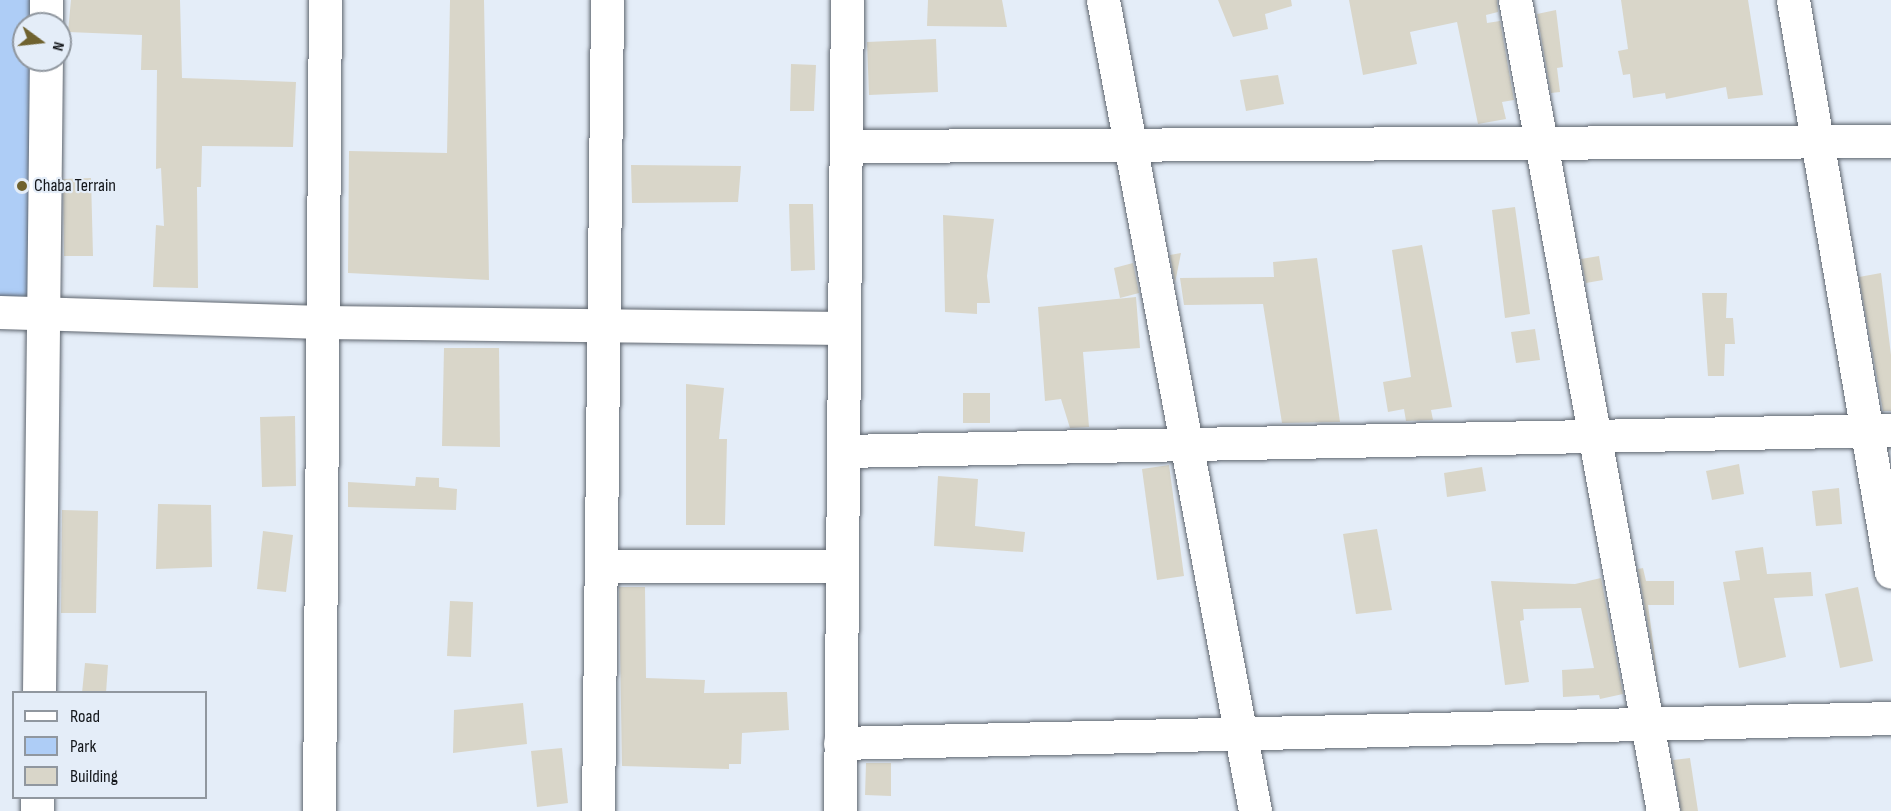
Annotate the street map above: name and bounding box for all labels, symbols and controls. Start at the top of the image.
north arrow [12,12,72,72]
text: N [48,40,68,53]
place label: Chaba Terrain [34,175,116,197]
marker: Chaba Terrain [15,179,29,193]
legend [12,691,207,799]
text: Road [70,706,100,727]
text: Park [70,736,96,757]
text: Building [70,766,118,787]

